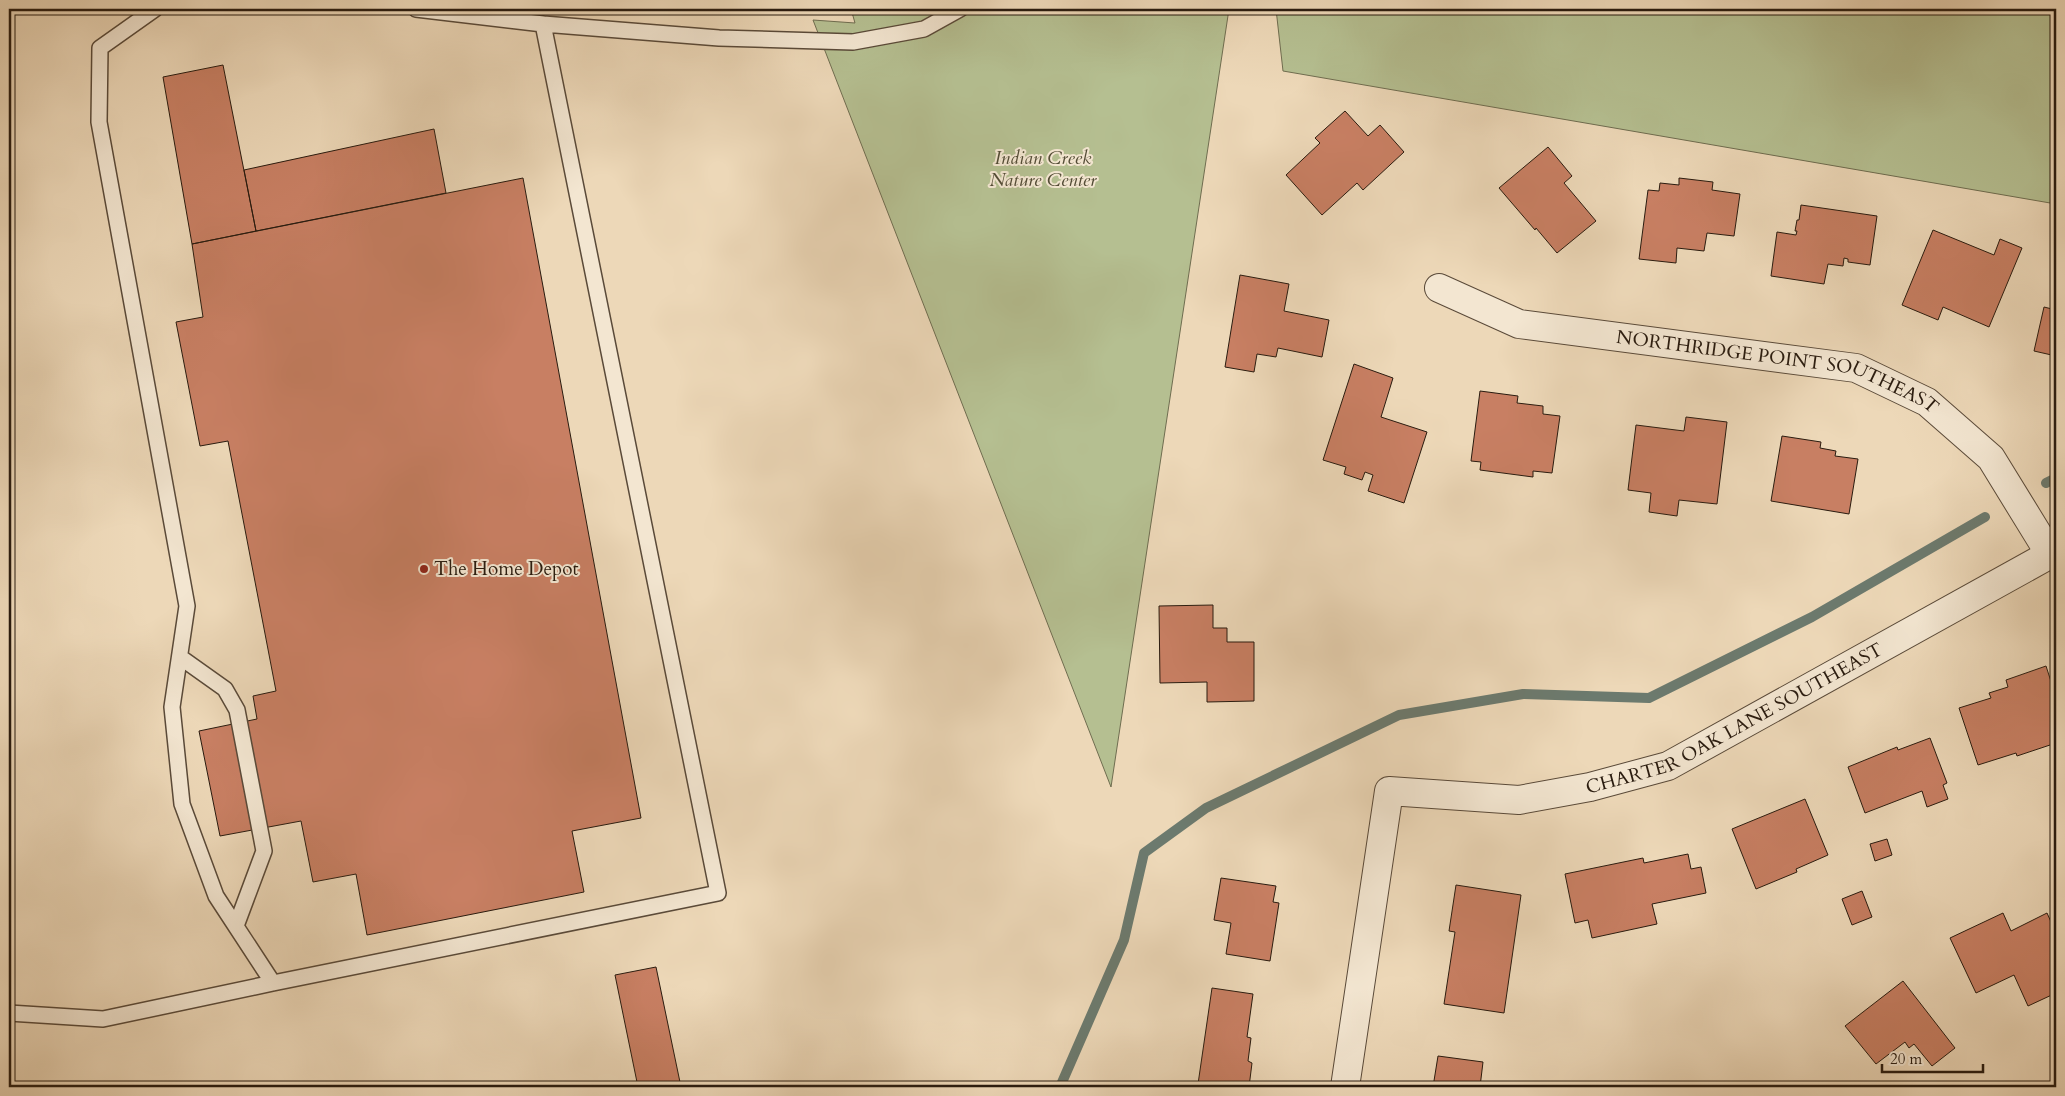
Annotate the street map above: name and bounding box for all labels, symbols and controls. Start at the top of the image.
park label: Indian Creek Nature Center [990,145,1097,193]
street label: NORTHRIDGE POINT SOUTHEAST [1615,324,1944,420]
place label: The Home Depot [434,556,579,582]
marker: The Home Depot [418,563,430,575]
street label: CHARTER OAK LANE SOUTHEAST [1583,636,1888,801]
scale bar [1882,1041,1984,1073]
text: 20 m [1890,1049,1922,1069]

